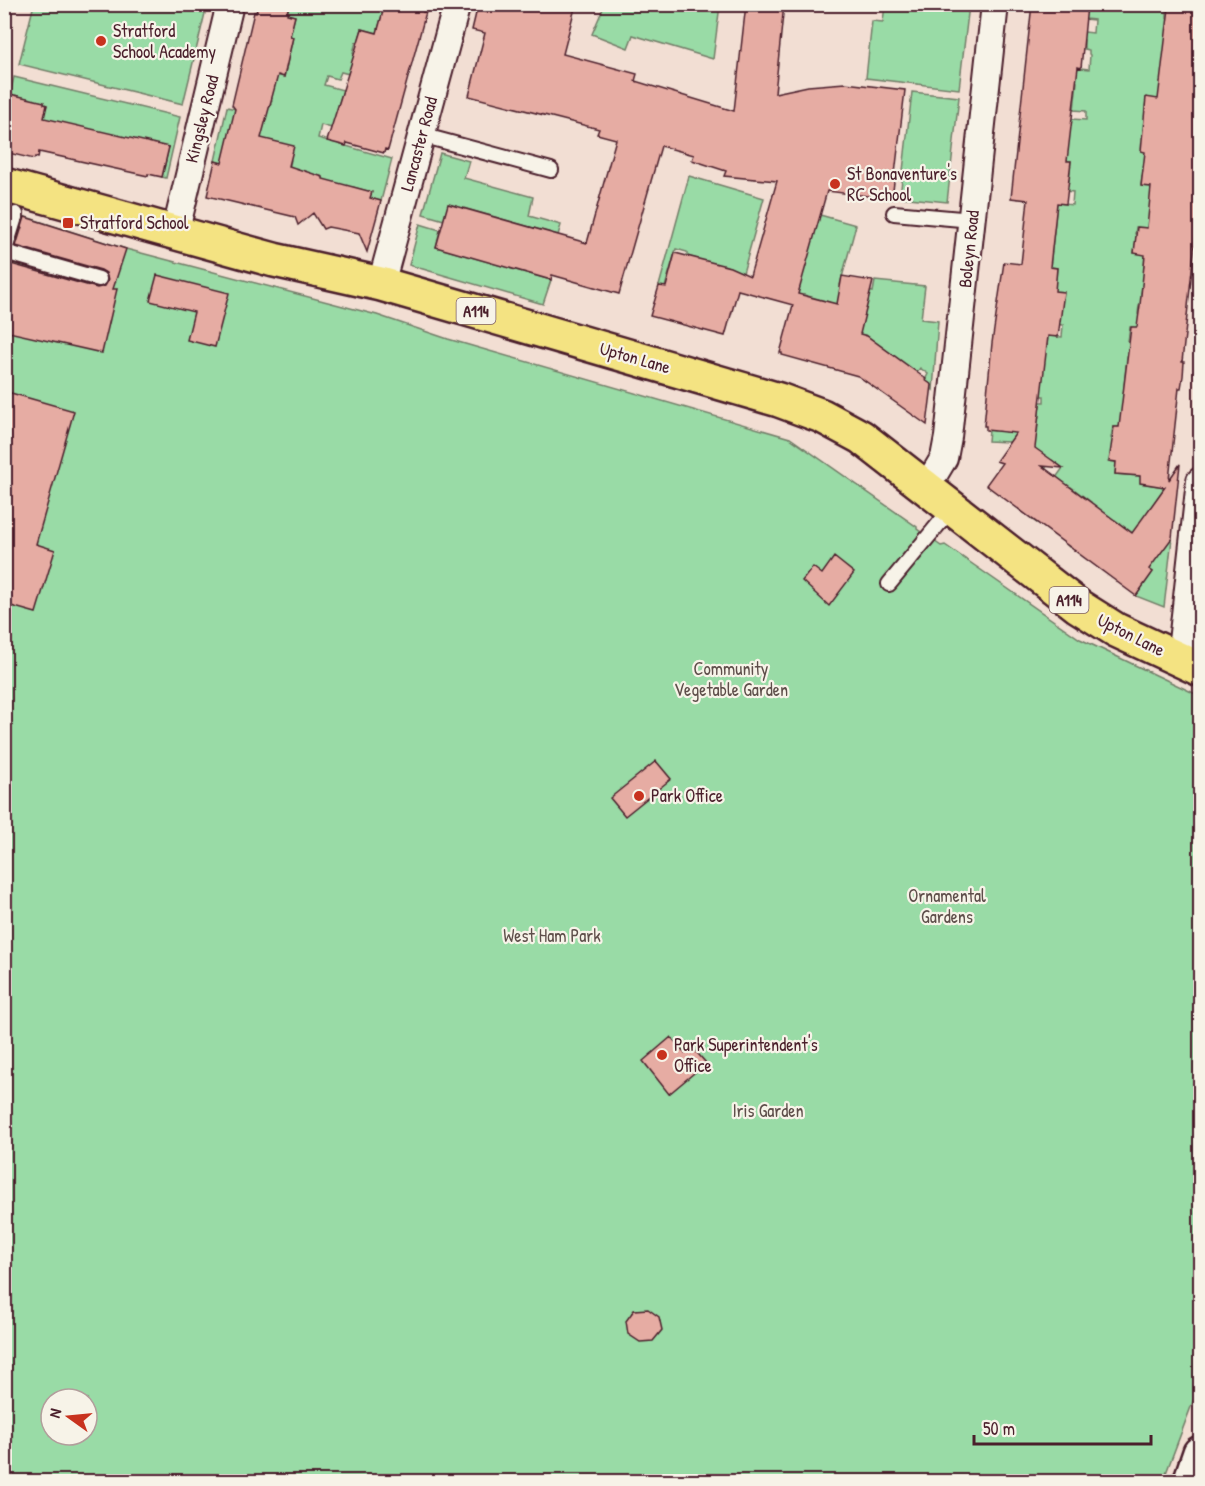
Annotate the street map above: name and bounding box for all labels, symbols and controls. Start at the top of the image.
place label: Stratford School Academy [113,18,216,64]
marker: Stratford School Academy [94,34,108,48]
street label: Kingsley Road [179,72,224,165]
street label: Lancaster Road [394,94,443,194]
place label: St Bonaventure's RC School [847,161,957,207]
marker: St Bonaventure's RC School [828,177,842,191]
street label: Boleyn Road [952,209,985,289]
place label: Stratford School [80,210,189,235]
marker: Stratford School [61,216,75,230]
road number: A114 [456,298,496,324]
street label: Upton Lane [597,336,673,380]
road number: A114 [1050,587,1088,613]
street label: Upton Lane [1093,607,1169,662]
park label: Community Vegetable Garden [674,656,788,702]
place label: Park Office [651,783,723,808]
marker: Park Office [632,789,646,803]
park label: Ornamental Gardens [908,883,986,929]
park label: West Ham Park [503,923,601,948]
place label: Park Superintendent's Office [674,1032,818,1078]
marker: Park Superintendent's Office [655,1048,669,1062]
park label: Iris Garden [732,1098,804,1123]
north arrow [39,1387,99,1447]
text: N [43,1406,66,1420]
scale bar [974,1408,1151,1446]
text: 50 m [983,1416,1015,1441]

